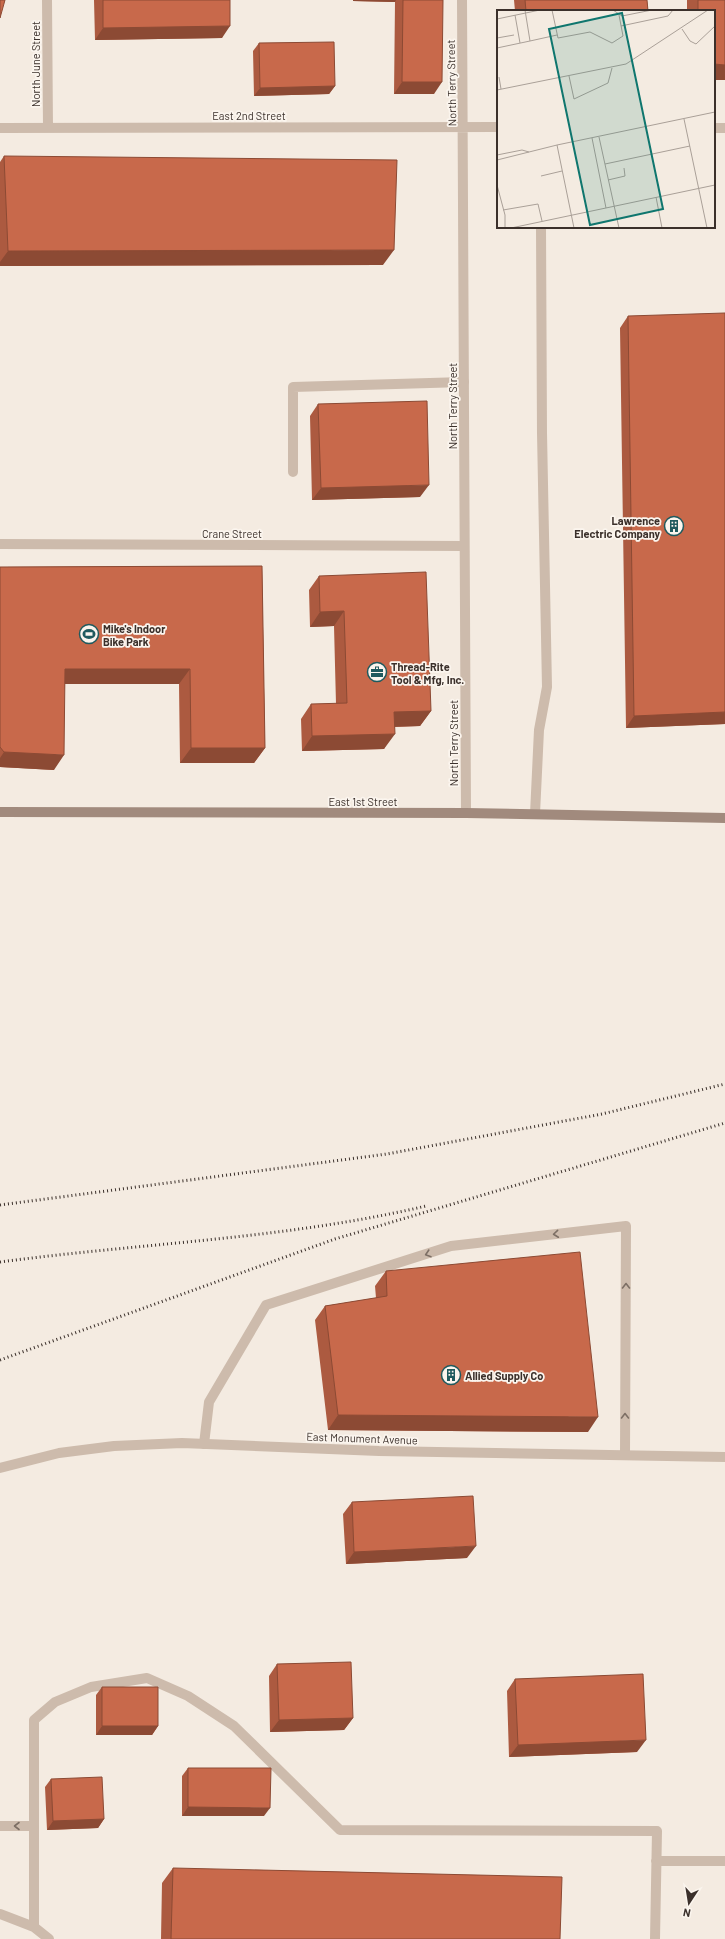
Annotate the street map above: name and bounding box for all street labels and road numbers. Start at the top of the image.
street label: North June Street [29,21,42,107]
street label: North Terry Street [444,40,458,126]
street label: East 2nd Street [212,109,286,122]
street label: North Terry Street [446,363,459,449]
street label: Crane Street [202,527,262,540]
street label: North Terry Street [447,700,460,786]
street label: East 1st Street [328,795,398,808]
street label: East Monument Avenue [306,1430,418,1446]

